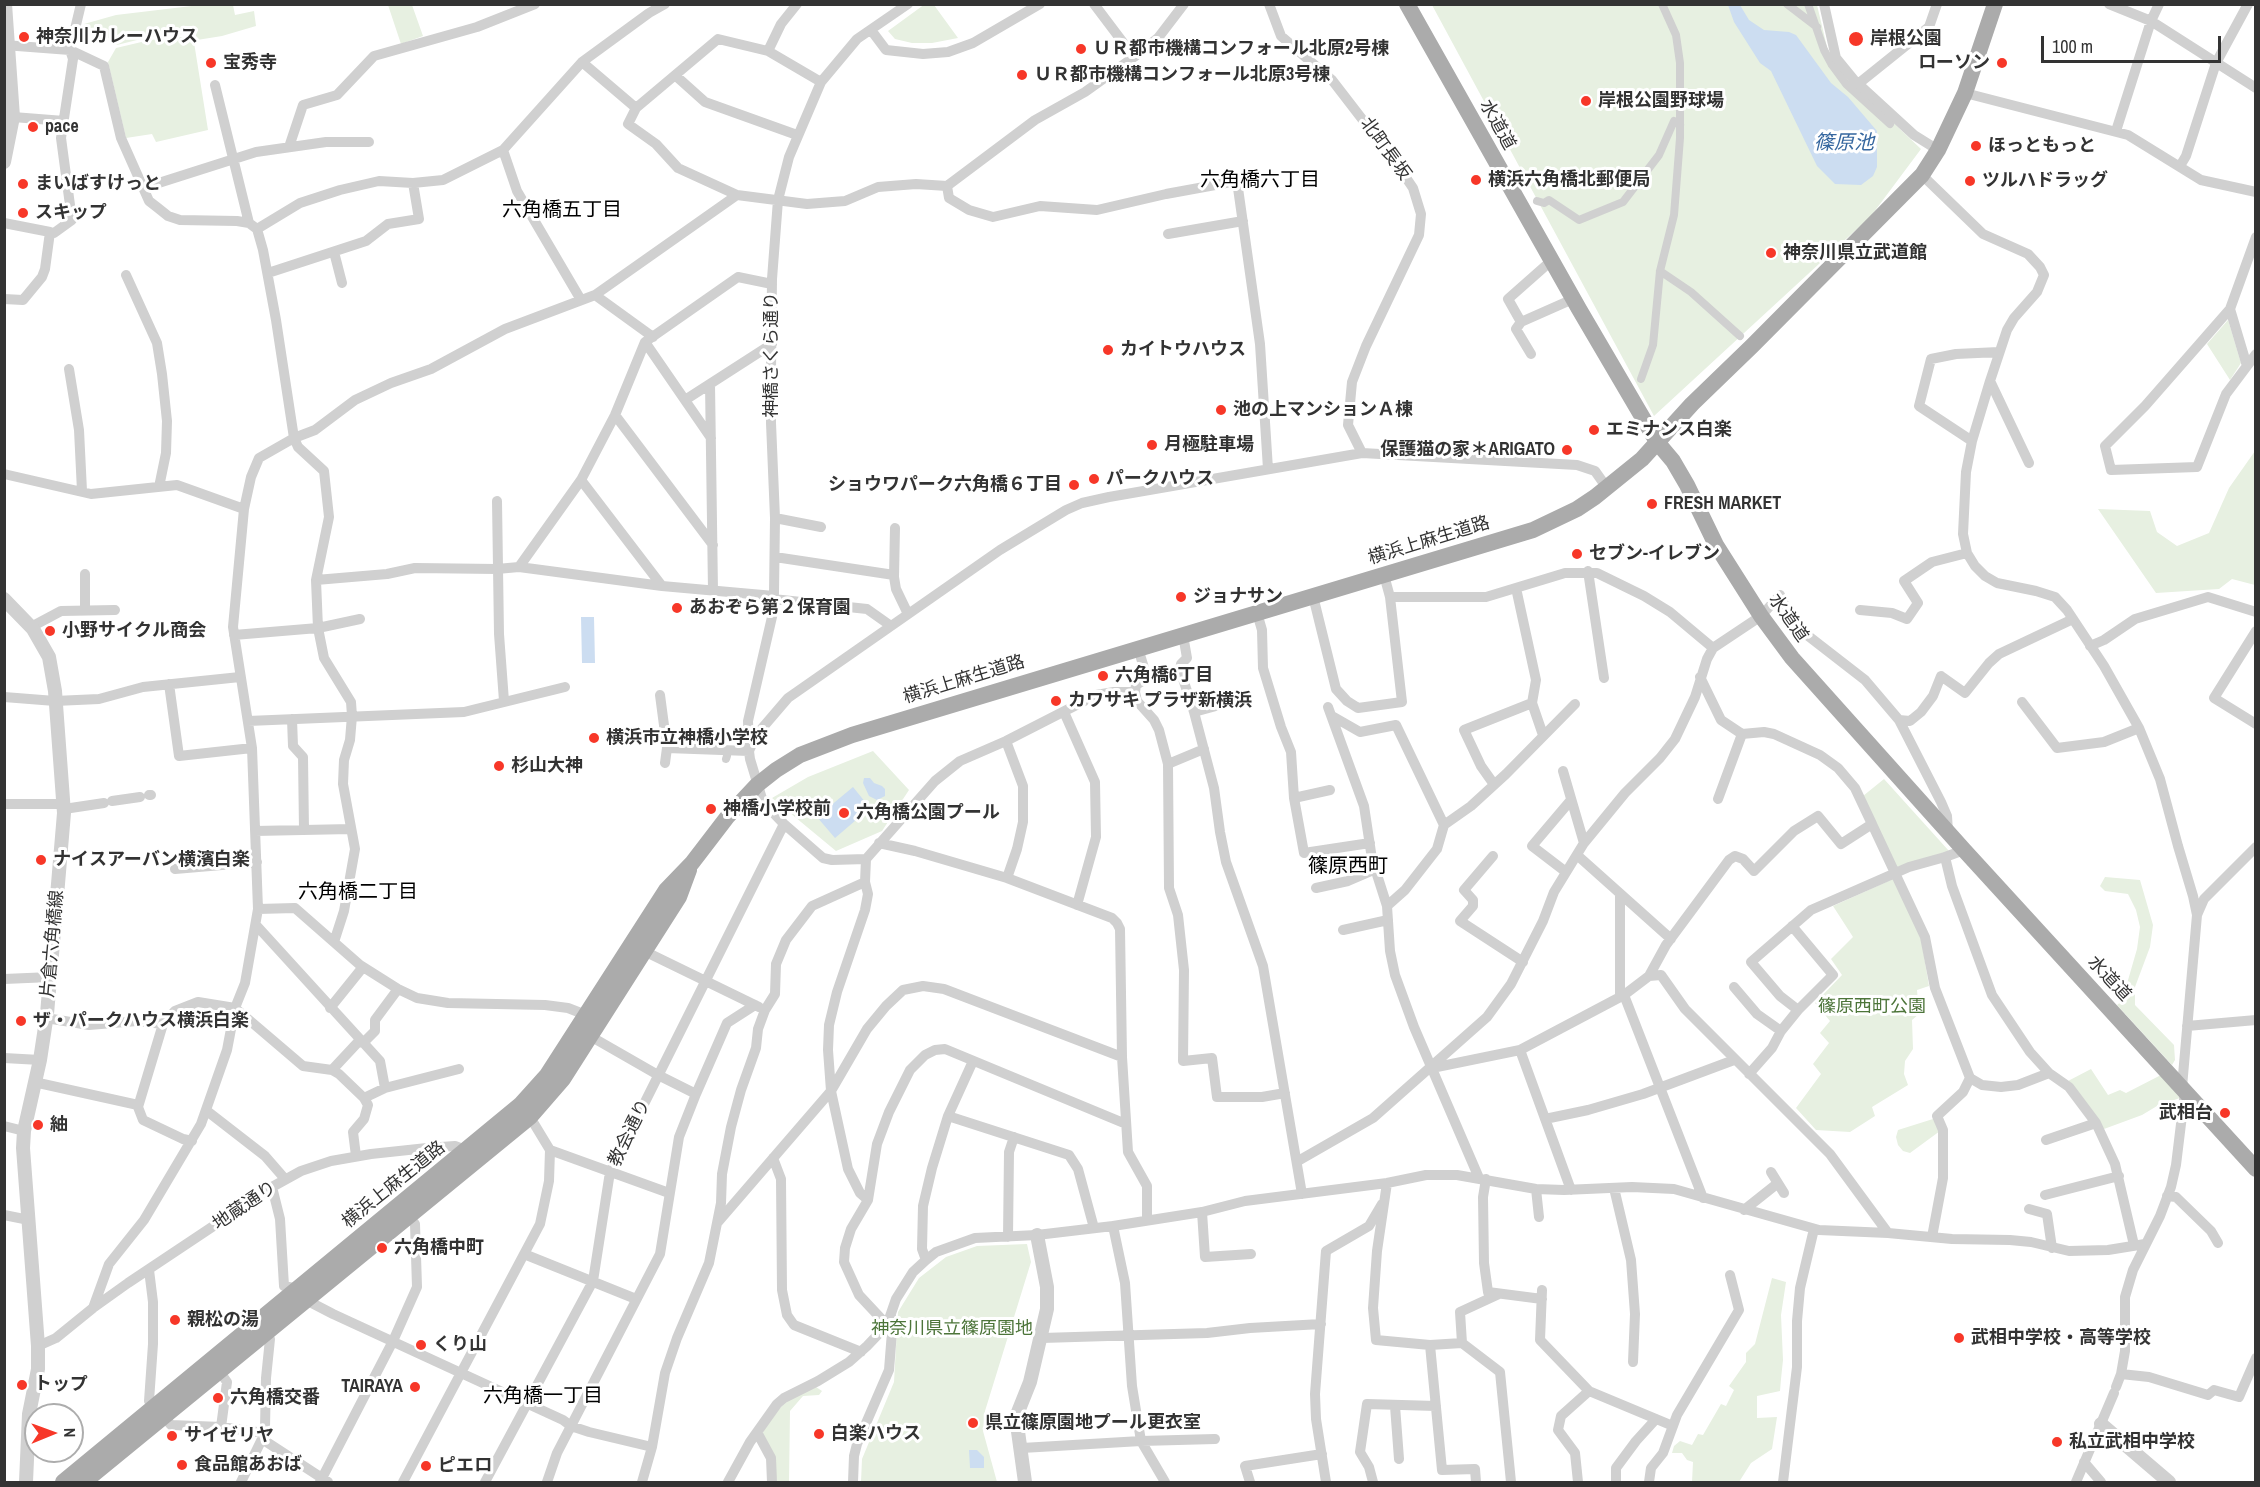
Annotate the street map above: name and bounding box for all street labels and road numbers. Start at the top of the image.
street label: 水道道 [1474,96,1520,154]
street label: 北町長坂 [1355,114,1415,184]
street label: 神橋さくら通り [761,292,783,418]
street label: 横浜上麻生道路 [1366,512,1492,570]
street label: 水道道 [1764,590,1812,646]
street label: 横浜上麻生道路 [901,651,1027,709]
street label: 片倉六角橋線 [38,889,68,999]
street label: 水道道 [2083,952,2135,1006]
street label: 教会通り [605,1096,655,1170]
street label: 横浜上麻生道路 [338,1137,450,1233]
street label: 地蔵通り [209,1177,281,1235]

